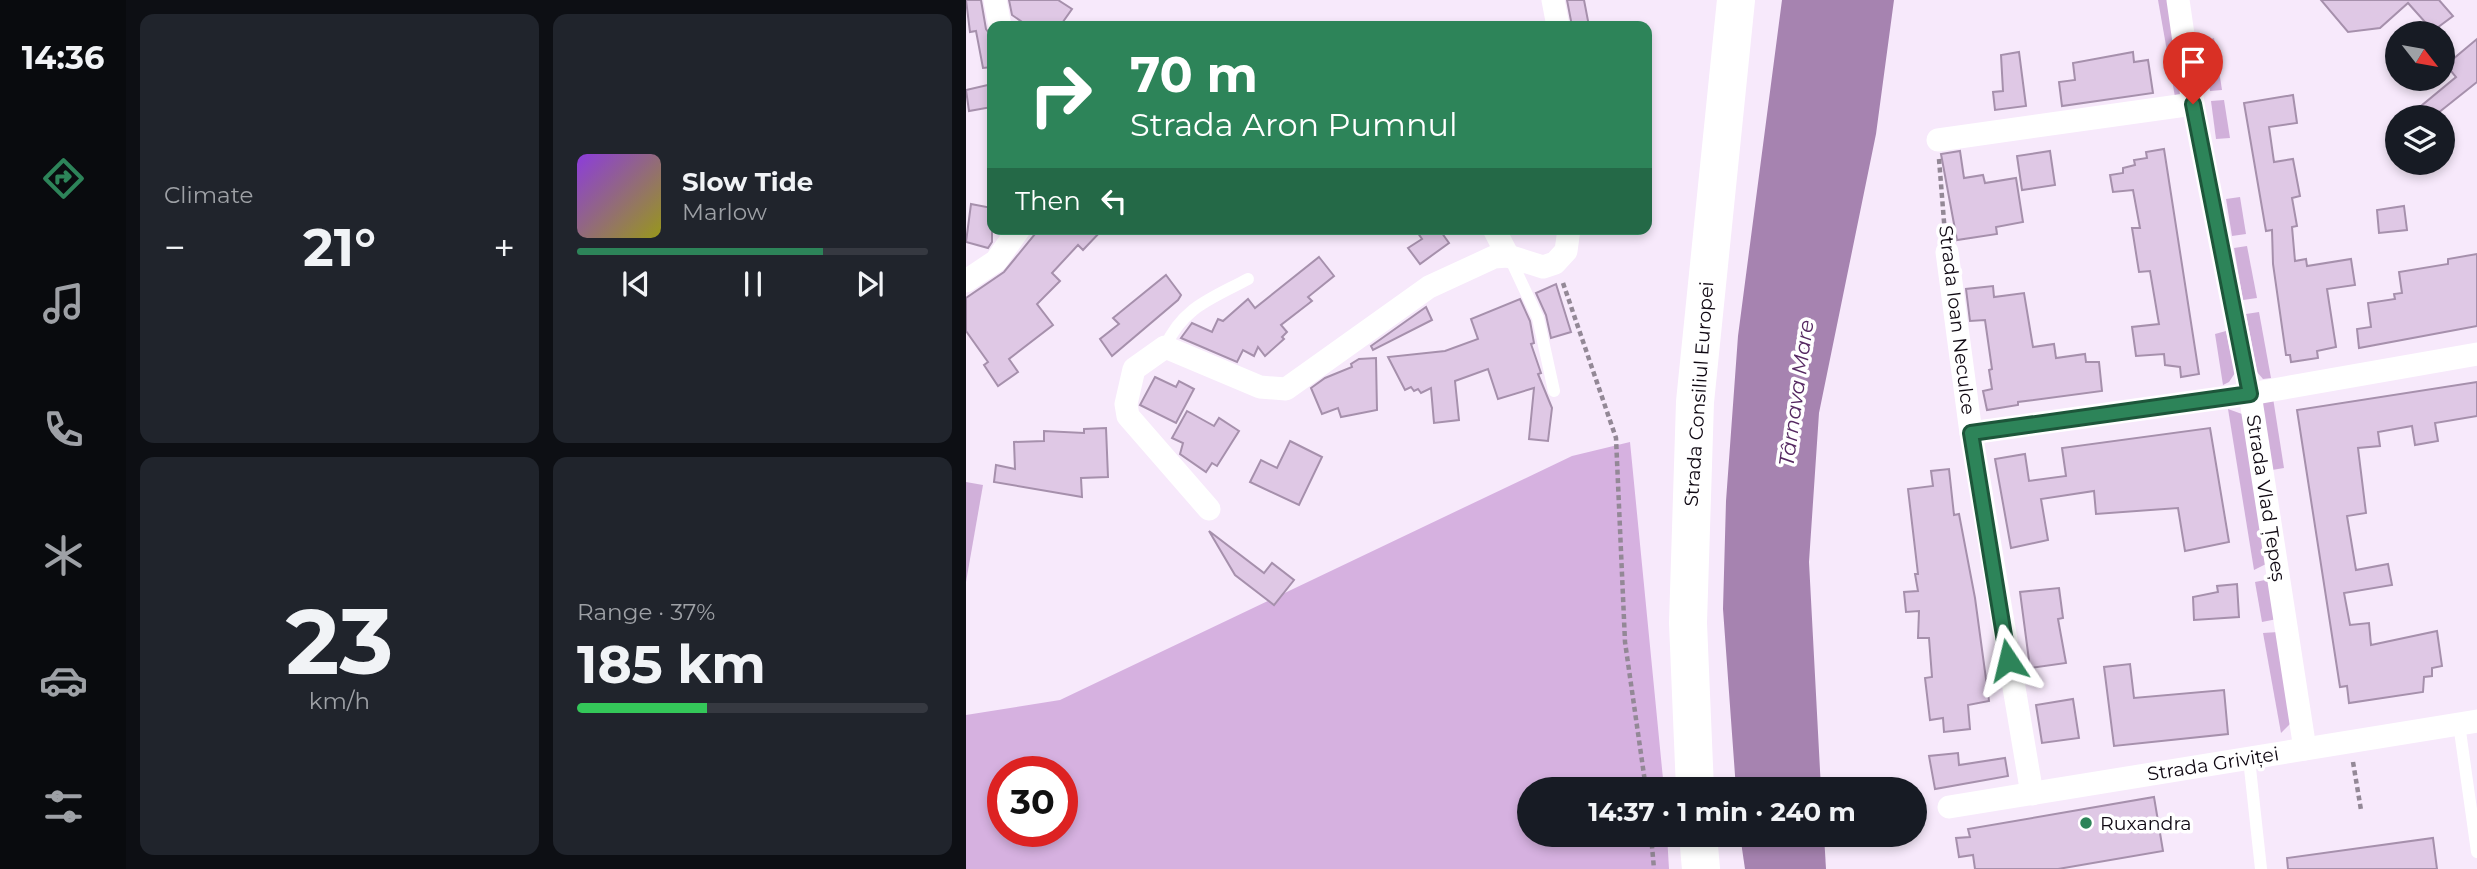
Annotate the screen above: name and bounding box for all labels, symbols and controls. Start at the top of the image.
north arrow [2385,21,2455,91]
map controls [2385,21,2455,175]
pin [2163,32,2223,104]
text: 14:36 [22,38,104,77]
icon: arrive [2174,43,2212,81]
text: 70 m [1130,45,1258,104]
icon: right [1015,49,1106,140]
text: Strada Aron Pumnul [1130,105,1458,144]
button: layers [2385,105,2455,175]
icon: directions [39,154,88,203]
text: Slow Tide [682,166,813,198]
text: Climate [164,181,253,209]
icon: left [1095,182,1133,220]
text: Then [1015,185,1081,217]
text: Marlow [682,198,767,226]
text: 21° [303,216,376,279]
text: − [164,224,186,271]
text: + [493,224,515,271]
street label: Strada Ioan Neculce [1934,224,1980,416]
icon: previous [617,265,655,303]
icon: pause [734,265,772,303]
icon: next [851,265,889,303]
icon: music [39,279,88,328]
street label: Strada Consiliul Europei [1680,281,1718,507]
water label: Târnava Mare [1773,318,1819,468]
icon: phone [39,405,88,454]
street label: Strada Vlad Țepeș [2240,413,2291,583]
icon: climate [39,531,88,580]
text: 23 [286,586,393,697]
text: Range · 37% [577,598,715,626]
position arrow [1971,623,2045,697]
text: 185 km [577,633,766,696]
icon: car [39,656,88,705]
text: km/h [309,687,370,715]
street label: Strada Griviței [2146,742,2281,787]
speed limit sign: 30 [987,756,1078,847]
icon: filters [39,782,88,831]
text: 14:37 · 1 min · 240 m [1588,796,1856,828]
place label: Ruxandra [2100,812,2191,835]
marker: Ruxandra [2078,815,2094,831]

